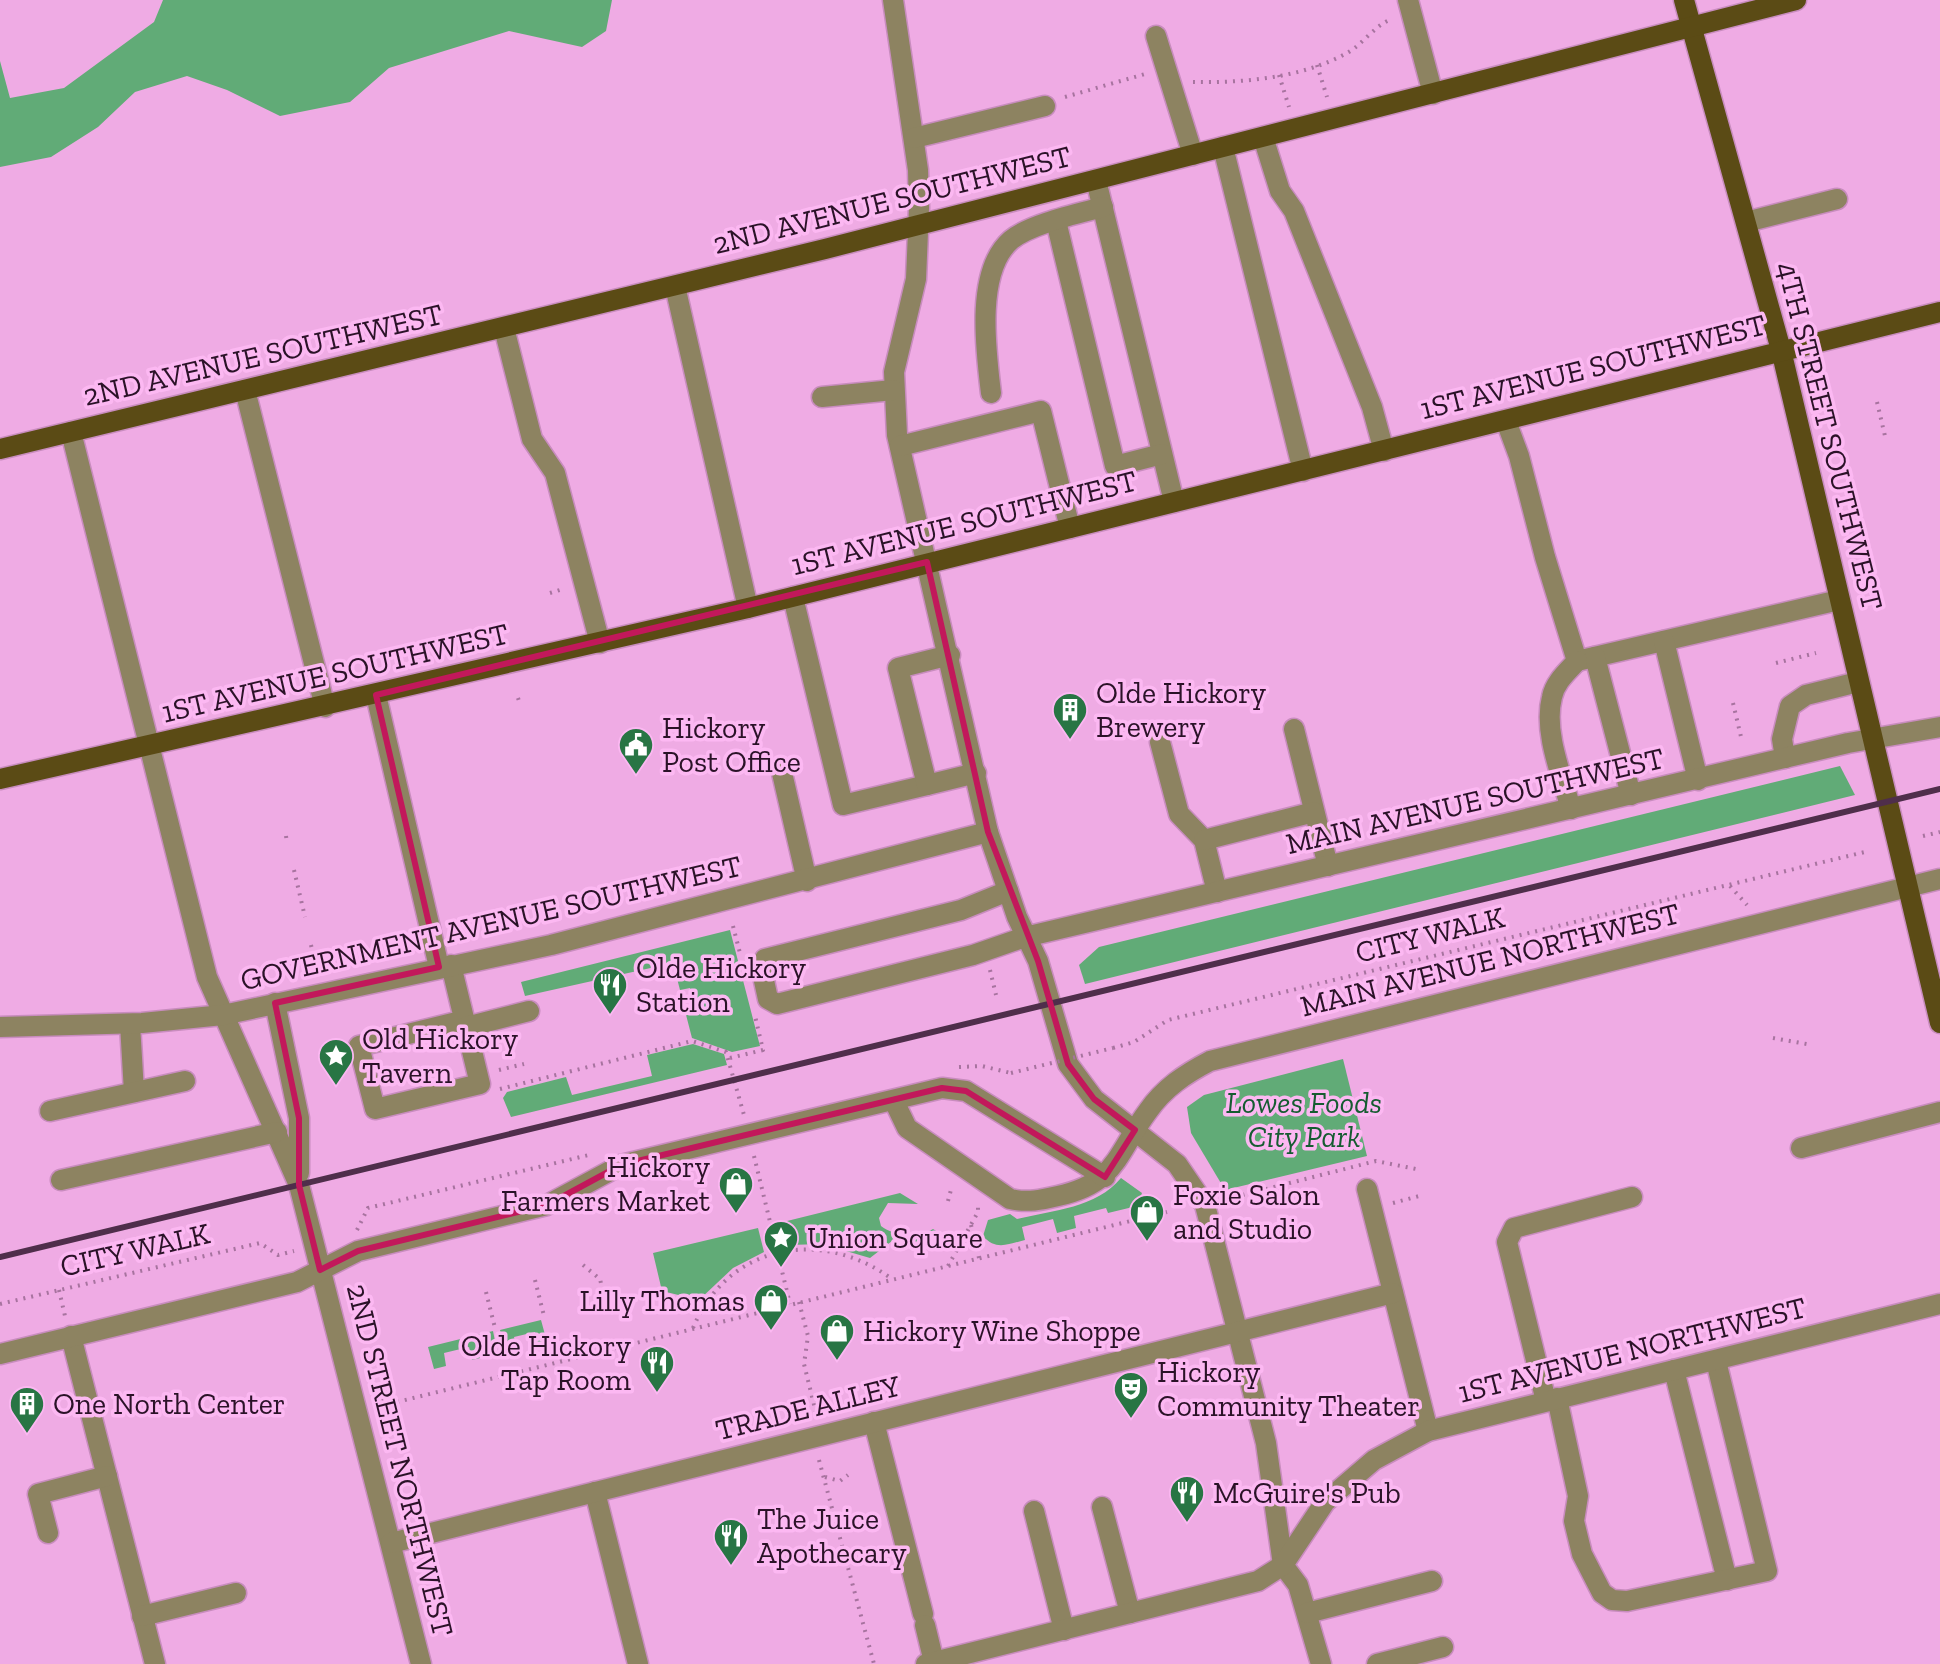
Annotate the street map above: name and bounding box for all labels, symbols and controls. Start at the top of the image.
street label: 2ND AVENUE SOUTHWEST [709,138,1075,262]
street label: 4TH STREET SOUTHWEST [1769,258,1891,614]
street label: 2ND AVENUE SOUTHWEST [80,296,446,414]
street label: 1ST AVENUE SOUTHWEST [1417,307,1769,427]
street label: 1ST AVENUE SOUTHWEST [788,463,1140,583]
street label: 1ST AVENUE SOUTHWEST [158,616,512,730]
place label: Olde Hickory Brewery [1096,675,1267,745]
building icon: Olde Hickory Brewery [1051,691,1089,741]
place label: Hickory Post Office [662,710,801,780]
public building icon: Hickory Post Office [617,726,655,776]
street label: MAIN AVENUE SOUTHWEST [1282,740,1668,862]
street label: GOVERNMENT AVENUE SOUTHWEST [237,848,745,998]
street label: MAIN AVENUE NORTHWEST [1297,895,1683,1025]
street label: CITY WALK [1352,899,1509,971]
place label: Olde Hickory Station [636,950,807,1020]
restaurant icon: Olde Hickory Station [591,966,629,1016]
place label: Old Hickory Tavern [362,1021,519,1091]
place icon: Old Hickory Tavern [317,1037,355,1087]
park label: Lowes Foods City Park [1226,1085,1382,1155]
place label: Hickory Farmers Market [501,1149,711,1219]
shop icon: Hickory Farmers Market [717,1165,755,1215]
place label: Foxie Salon and Studio [1173,1177,1320,1247]
shop icon: Foxie Salon and Studio [1128,1193,1166,1243]
street label: CITY WALK [57,1215,214,1285]
place icon: Union Square [762,1219,800,1269]
place label: Union Square [807,1220,983,1256]
street label: 2ND STREET NORTHWEST [339,1280,461,1640]
shop icon: Lilly Thomas [752,1282,790,1332]
place label: Lilly Thomas [579,1283,745,1319]
street label: 1ST AVENUE NORTHWEST [1454,1289,1810,1411]
shop icon: Hickory Wine Shoppe [818,1312,856,1362]
place label: Hickory Wine Shoppe [863,1313,1141,1349]
place label: Olde Hickory Tap Room [461,1328,632,1398]
restaurant icon: Olde Hickory Tap Room [638,1344,676,1394]
place label: Hickory Community Theater [1157,1354,1420,1424]
street label: TRADE ALLEY [712,1368,905,1448]
theatre icon: Hickory Community Theater [1112,1370,1150,1420]
building icon: One North Center [8,1385,46,1435]
place label: One North Center [53,1386,285,1422]
restaurant icon: McGuire's Pub [1168,1474,1206,1524]
place label: McGuire's Pub [1213,1475,1401,1511]
place label: The Juice Apothecary [757,1501,907,1571]
restaurant icon: The Juice Apothecary [712,1517,750,1567]

